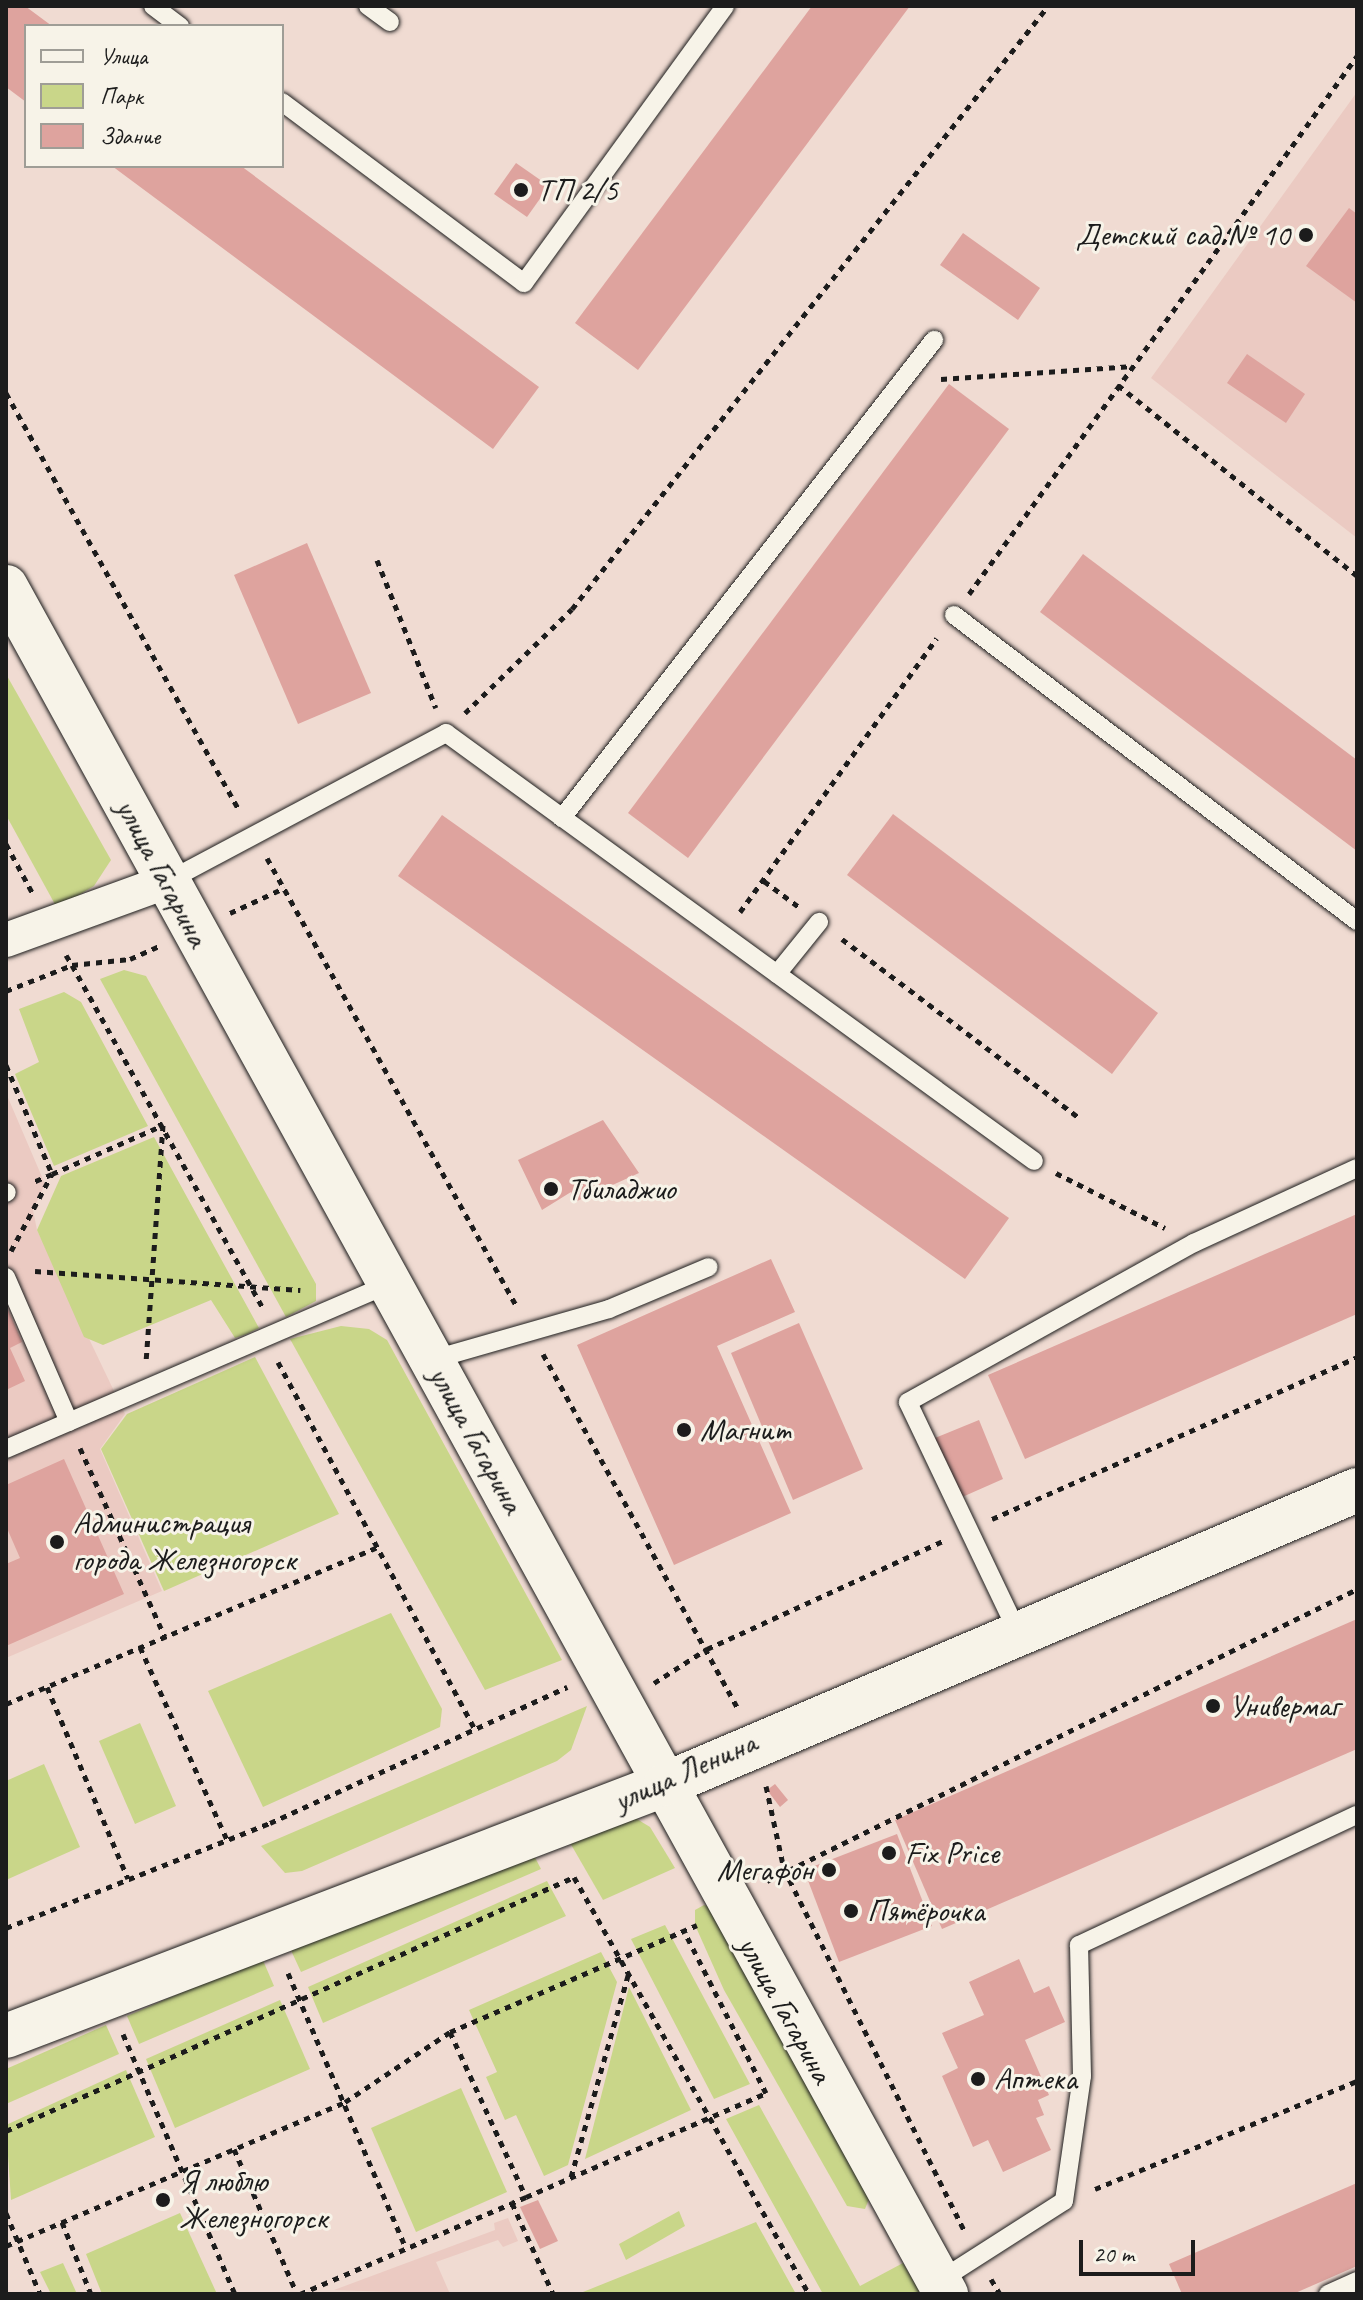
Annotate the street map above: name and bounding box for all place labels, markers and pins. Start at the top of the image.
place label: ТП 2/5 [537,171,618,209]
marker: ТП 2/5 [512,181,530,199]
place label: Детский сад № 10 [1076,216,1290,254]
marker: Детский сад № 10 [1297,226,1315,244]
place label: Тбиладжио [567,1170,676,1208]
marker: Тбиладжио [542,1180,560,1198]
place label: Магнит [700,1411,791,1449]
marker: Магнит [675,1421,693,1439]
place label: Администрация города Железногорск [73,1505,295,1580]
marker: Администрация города Железногорск [48,1533,66,1551]
place label: Универмаг [1229,1687,1339,1725]
marker: Универмаг [1204,1697,1222,1715]
place label: Fix Price [905,1834,999,1872]
marker: Fix Price [880,1844,898,1862]
place label: Мегафон [717,1851,813,1889]
marker: Мегафон [820,1861,838,1879]
place label: Пятёрочка [867,1892,984,1930]
marker: Пятёрочка [842,1902,860,1920]
place label: Аптека [994,2060,1077,2098]
marker: Аптека [969,2070,987,2088]
place label: Я люблю Железногорск [179,2163,327,2238]
marker: Я люблю Железногорск [154,2191,172,2209]

